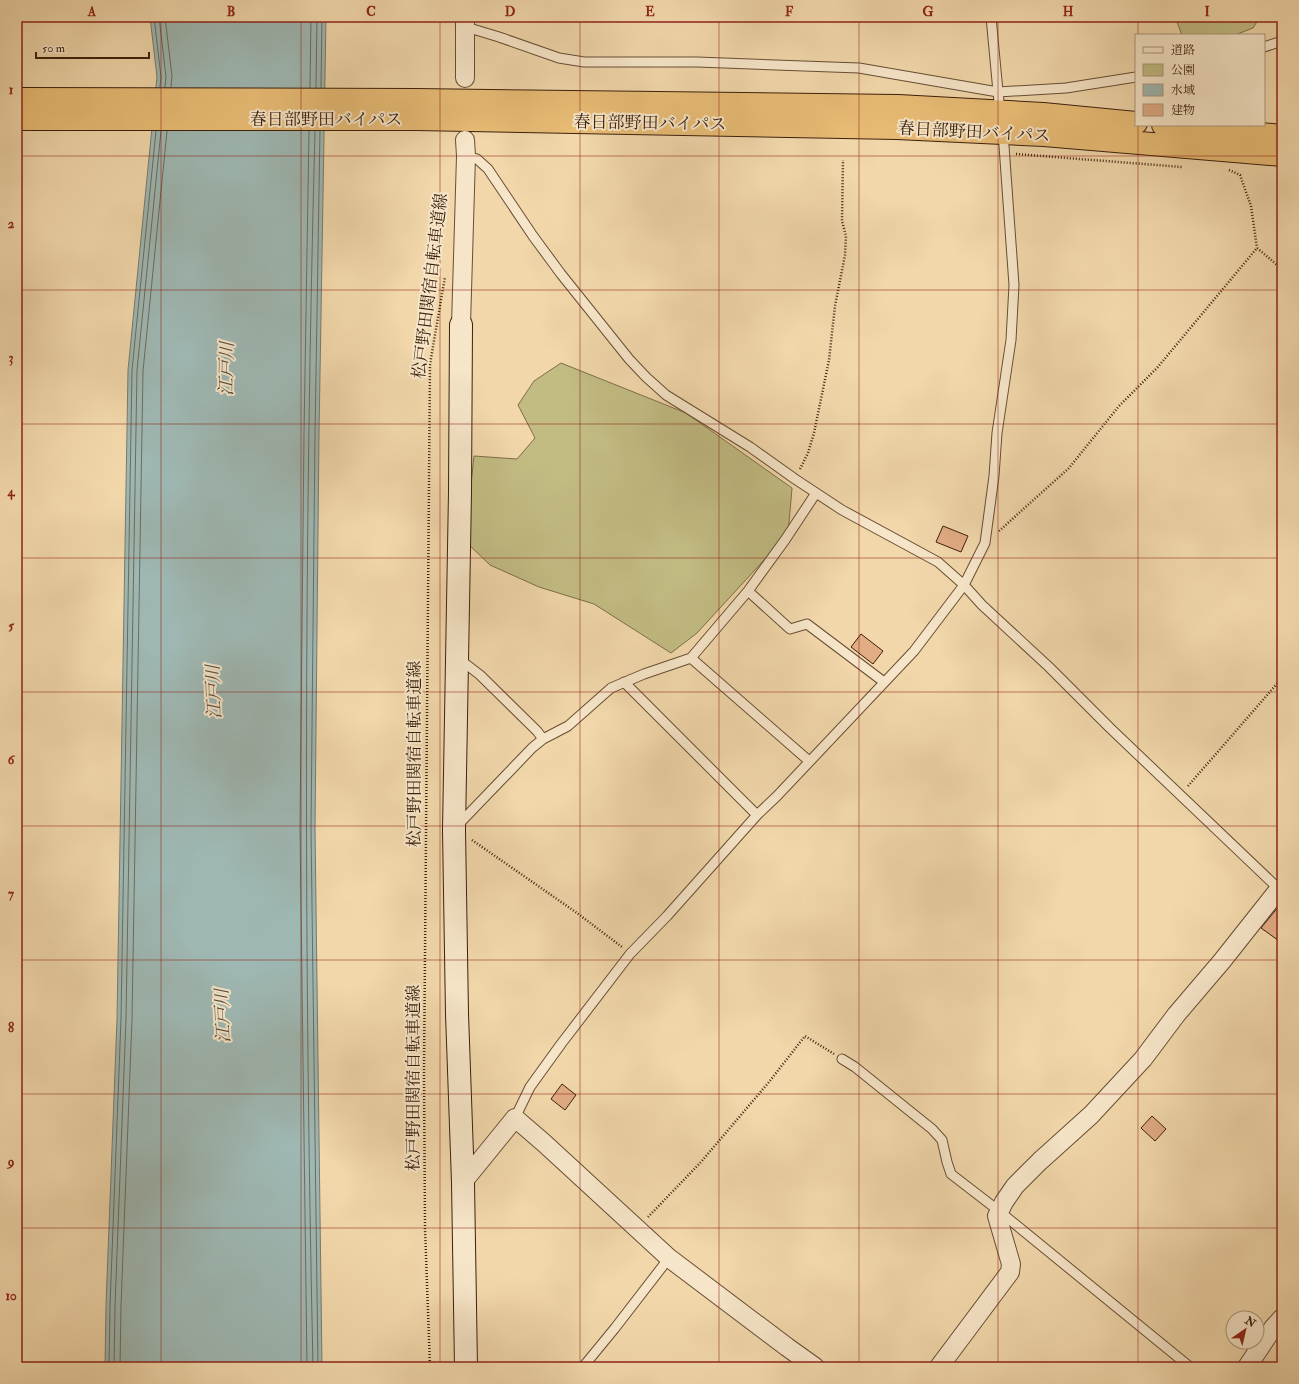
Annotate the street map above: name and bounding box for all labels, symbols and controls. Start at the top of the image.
text: A [87,4,97,20]
text: B [227,4,235,20]
text: C [366,4,376,20]
text: D [505,4,516,20]
text: E [645,4,655,20]
text: F [785,4,794,20]
text: G [923,4,934,20]
text: H [1063,4,1074,20]
text: I [1204,4,1210,20]
scale bar [36,34,149,60]
legend [1135,34,1265,126]
text: 50 m [42,41,66,56]
text: 道路 [1171,43,1195,58]
text: 公園 [1171,63,1195,78]
text: 1 [9,82,14,98]
text: 水域 [1171,83,1195,98]
text: 建物 [1171,103,1195,118]
street label: 春日部野田バイパス [250,109,402,130]
street label: 春日部野田バイパス [573,111,727,135]
street label: 春日部野田バイパス [897,118,1051,146]
street label: 松戸野田関宿自転車道線 [408,192,452,380]
text: 2 [8,216,15,232]
water label: 江戸川 [215,340,239,396]
text: 3 [9,350,14,366]
text: 4 [6,484,15,500]
text: 5 [8,618,14,634]
street label: 松戸野田関宿自転車道線 [404,661,425,848]
water label: 江戸川 [201,663,226,719]
text: 6 [8,752,16,768]
text: 7 [8,886,15,902]
street label: 松戸野田関宿自転車道線 [403,985,424,1172]
water label: 江戸川 [210,987,235,1043]
text: 8 [8,1020,14,1036]
text: 9 [6,1154,15,1170]
text: 10 [5,1288,17,1304]
north arrow [1225,1310,1265,1350]
text: N [1242,1313,1259,1331]

